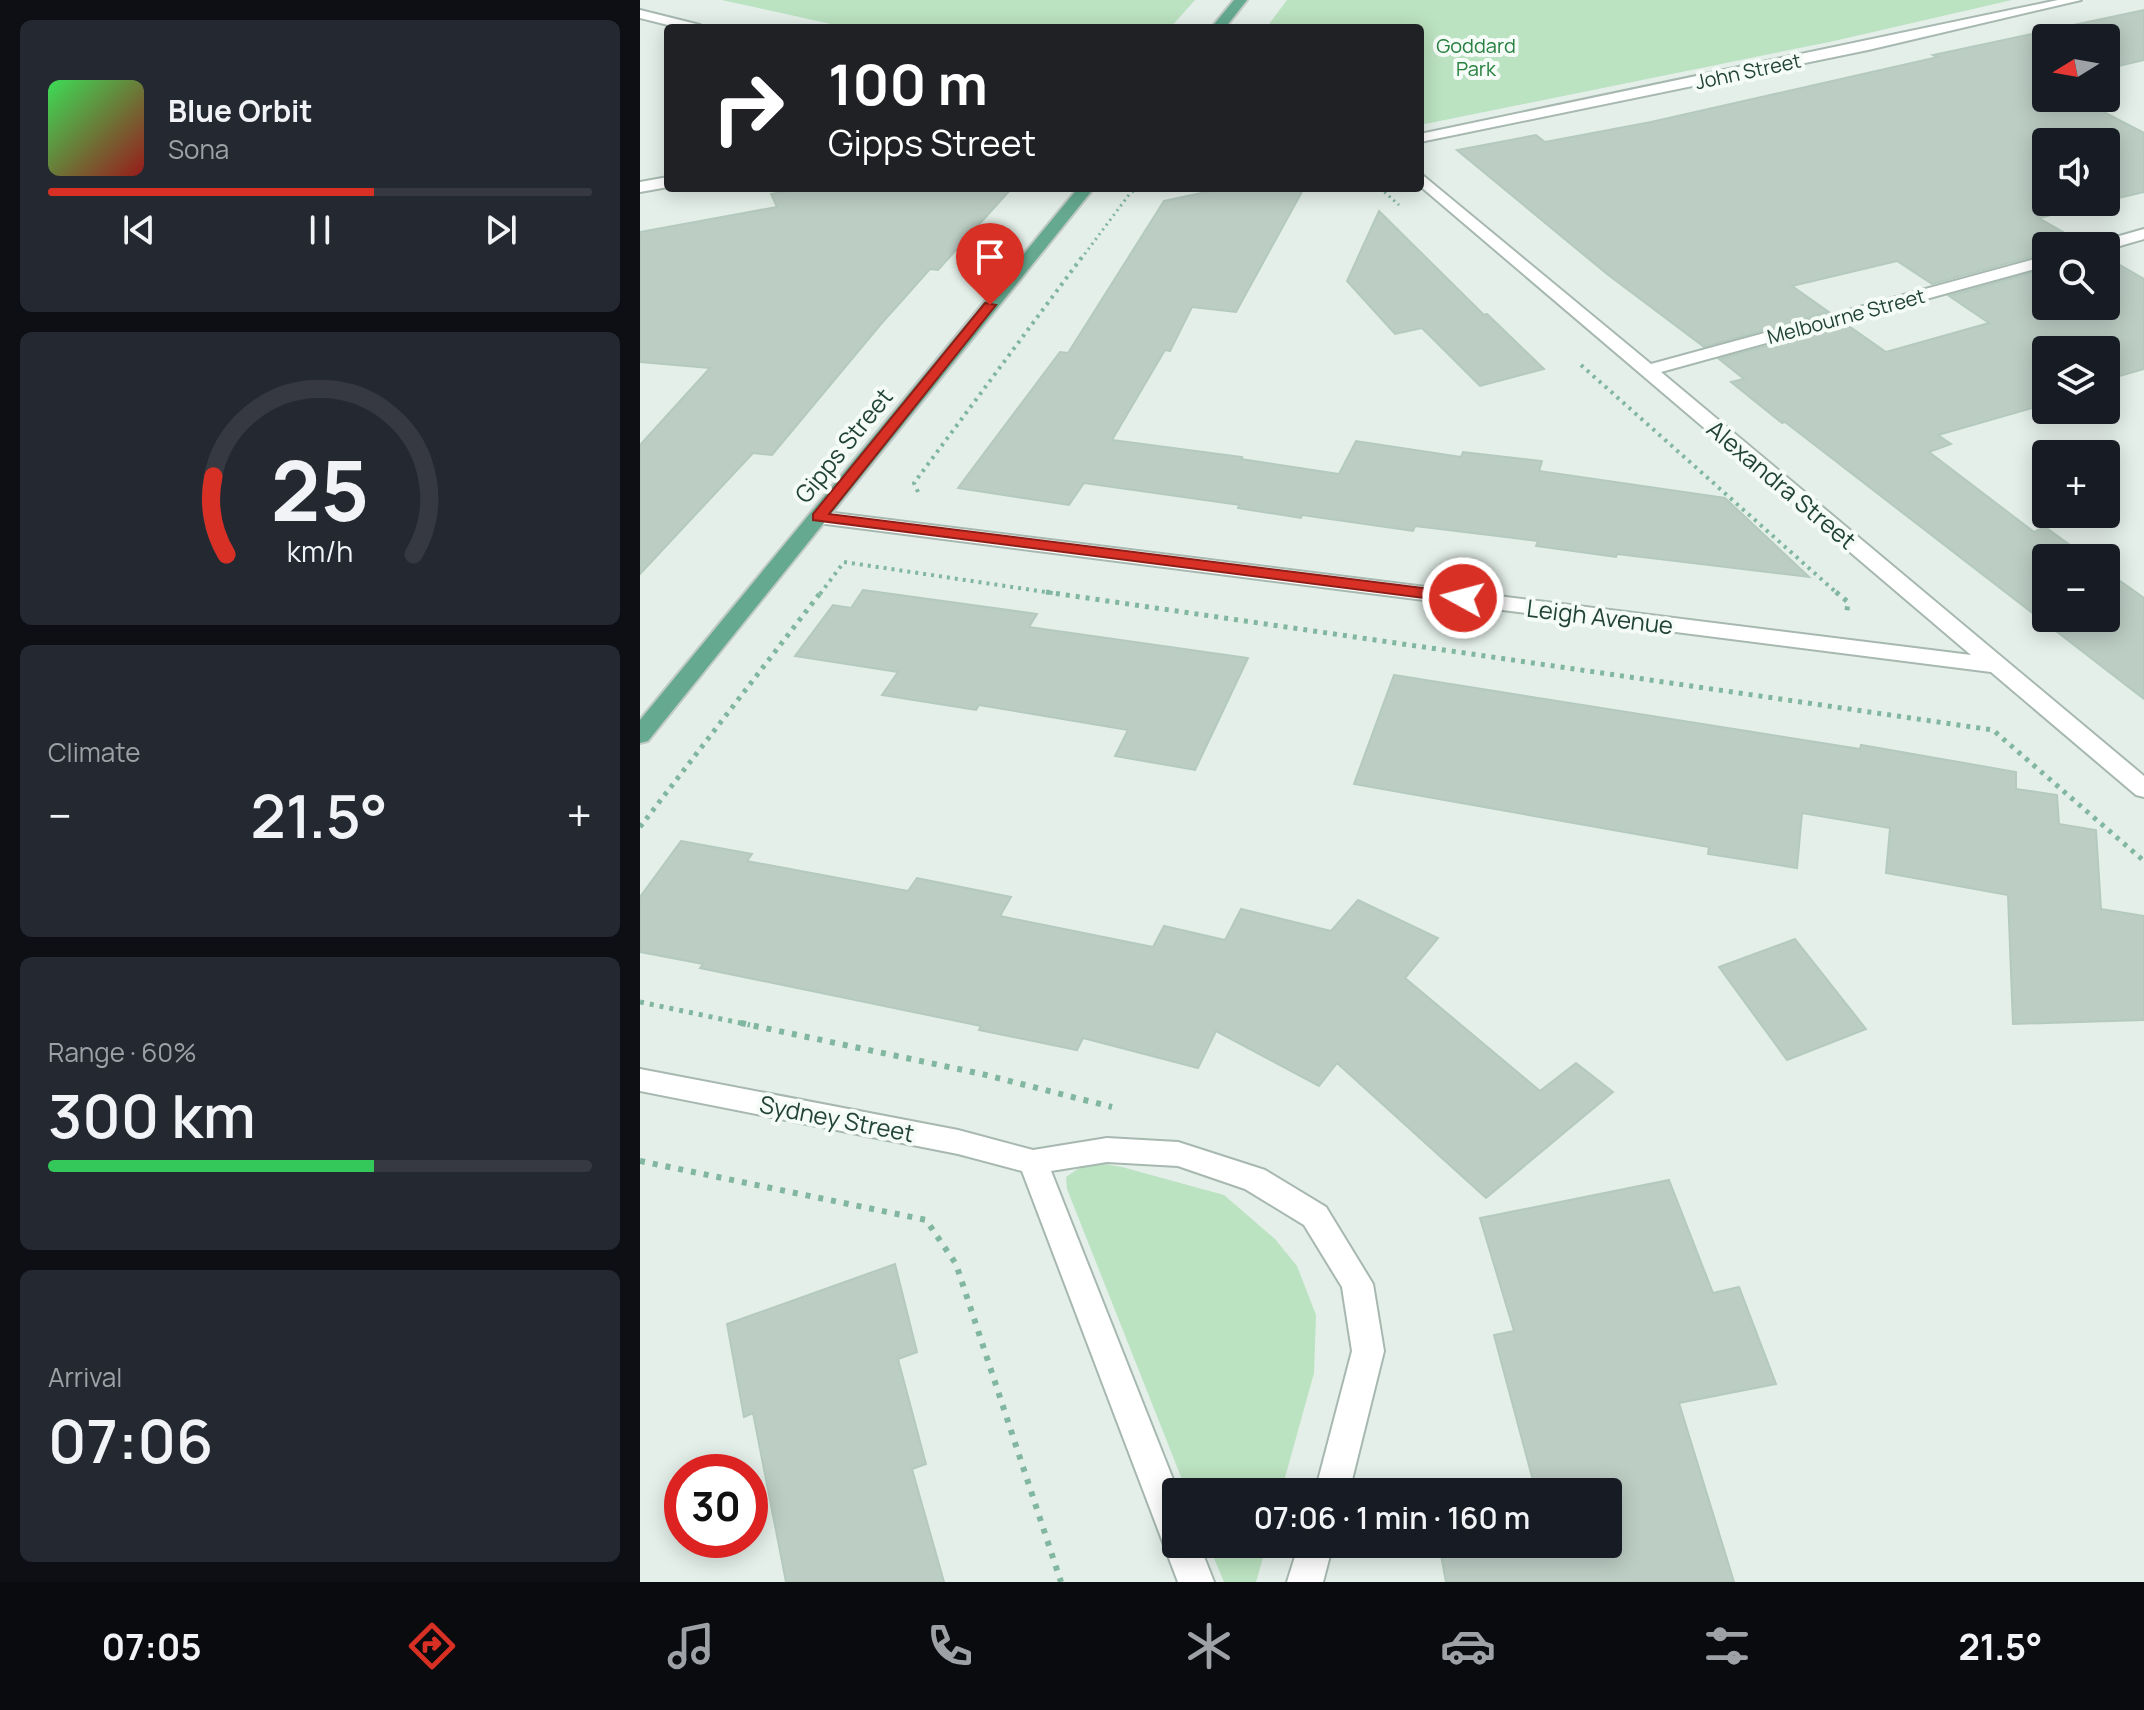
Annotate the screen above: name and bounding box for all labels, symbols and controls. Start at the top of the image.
north arrow [2032,24,2120,112]
map controls [2032,24,2120,632]
park label: Goddard Park [1436,32,1516,82]
text: 100 m [828,45,988,122]
street label: John Street [1693,47,1803,95]
icon: right [696,56,800,160]
text: Blue Orbit [168,90,313,131]
text: Gipps Street [828,118,1036,167]
button: sound [2032,128,2120,216]
text: Sona [168,131,229,167]
icon: previous [117,208,161,252]
icon: pause [298,208,342,252]
icon: next [479,208,523,252]
pin [956,223,1024,305]
button: search [2032,232,2120,320]
icon: arrive [968,235,1012,279]
street label: Melbourne Street [1764,282,1928,350]
button: layers [2032,336,2120,424]
street label: Gipps Street [787,381,899,509]
street label: Alexandra Street [1701,412,1863,556]
text: 25 [271,431,369,545]
button: + [2032,440,2120,528]
text: km/h [287,532,353,571]
button: − [2032,544,2120,632]
position arrow [1421,556,1505,640]
street label: Leigh Avenue [1525,591,1675,641]
text: Climate [48,734,140,770]
text: 21.5° [251,774,388,856]
text: − [48,785,72,845]
text: + [567,785,592,845]
text: Range · 60% [48,1034,197,1070]
text: 300 km [48,1074,256,1156]
street label: Sydney Street [757,1087,917,1149]
text: Arrival [48,1359,122,1395]
text: 07:06 [48,1399,213,1481]
speed limit sign: 30 [664,1454,768,1558]
text: 07:06 · 1 min · 160 m [1254,1497,1530,1538]
icon: directions [404,1618,460,1674]
icon: music [663,1618,719,1674]
icon: phone [922,1618,978,1674]
icon: climate [1181,1618,1237,1674]
icon: car [1440,1618,1496,1674]
icon: filters [1699,1618,1755,1674]
text: 07:05 [101,1622,202,1671]
text: 21.5° [1958,1622,2042,1671]

